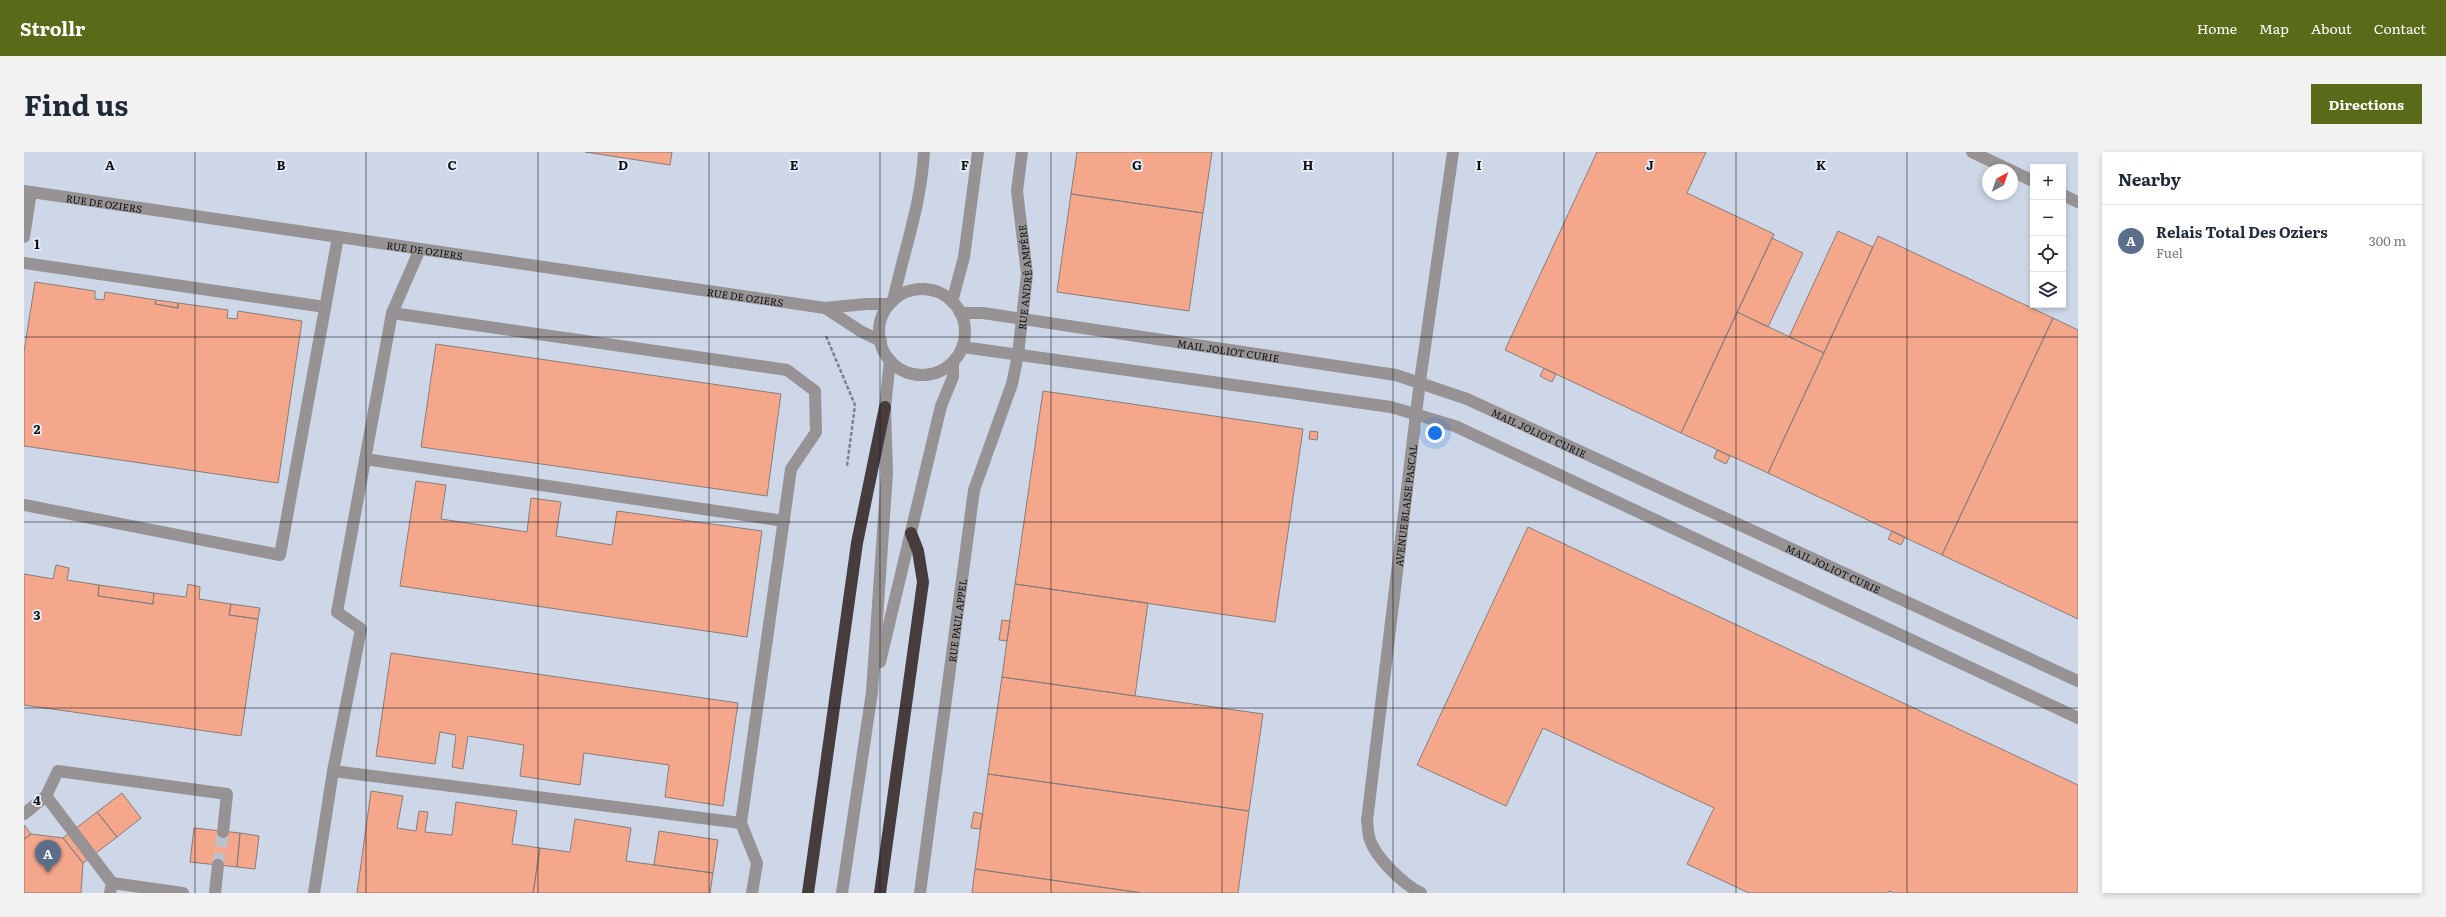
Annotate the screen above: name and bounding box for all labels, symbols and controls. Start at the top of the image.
text: Strollr [20,14,85,42]
text: Home [2197,18,2237,38]
text: Map [2259,18,2289,38]
text: About [2311,18,2352,38]
text: Contact [2374,18,2426,38]
text: Find us [24,83,128,125]
button: Directions [2311,84,2422,124]
text: A [105,155,115,174]
text: B [277,155,286,174]
text: C [447,155,457,174]
text: D [618,155,628,174]
text: E [790,155,799,174]
text: F [961,155,969,174]
text: G [1132,155,1142,174]
text: H [1303,155,1314,174]
text: I [1476,155,1482,174]
text: J [1646,155,1654,174]
text: K [1816,155,1827,174]
north arrow [1982,164,2018,200]
map controls [2030,164,2066,308]
button: + [2030,164,2066,200]
text: Nearby [2118,166,2181,191]
street label: RUE DE OZIERS [65,190,143,216]
button: − [2030,200,2066,236]
text: Relais Total Des Oziers [2156,220,2328,243]
street label: RUE ANDRÉ AMPÉRE [1013,224,1035,331]
text: A [2126,231,2136,250]
text: 300 m [2369,231,2406,250]
text: 1 [34,234,40,253]
button: locate [2030,236,2066,272]
street label: RUE DE OZIERS [386,237,464,263]
text: Fuel [2156,243,2183,262]
button: layers [2030,272,2066,308]
street label: RUE DE OZIERS [706,283,784,309]
street label: MAIL JOLIOT CURIE [1176,335,1280,365]
street label: MAIL JOLIOT CURIE [1489,404,1589,461]
text: 2 [34,419,41,438]
your location [1425,423,1445,443]
street label: AVENUE BLAISE PASCAL [1390,443,1420,567]
street label: MAIL JOLIOT CURIE [1783,540,1883,596]
street label: RUE PAUL APPEL [944,578,970,663]
text: 3 [33,605,41,624]
text: 4 [33,790,41,809]
pin: A [35,840,61,873]

